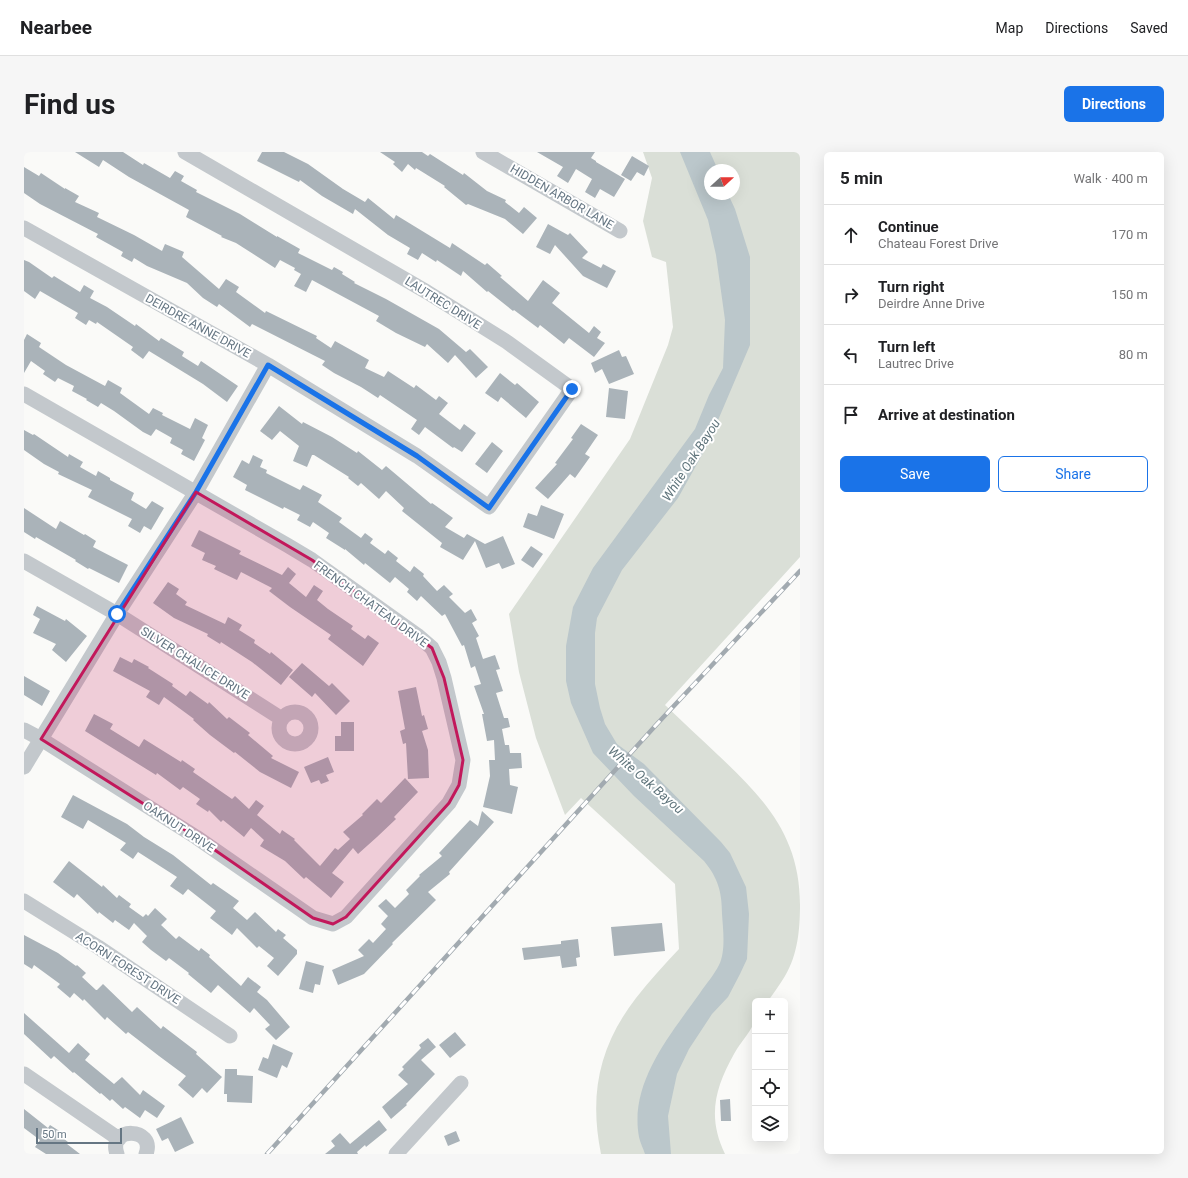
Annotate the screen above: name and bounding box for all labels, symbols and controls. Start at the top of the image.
text: Nearbee [20,16,92,39]
text: Map [996,20,1023,36]
text: Directions [1045,20,1108,36]
text: Saved [1130,20,1168,36]
button: Directions [1064,86,1164,122]
text: Find us [24,88,115,121]
street label: HIDDEN ARBOR LANE [508,162,616,232]
north arrow [704,164,740,200]
text: 5 min [840,168,883,188]
text: Walk · 400 m [1073,171,1148,186]
text: Continue [878,218,939,236]
icon: ahead [840,224,862,246]
text: 170 m [1111,227,1148,242]
text: Chateau Forest Drive [878,236,998,251]
street label: LAUTREC DRIVE [402,274,484,332]
text: Turn right [878,278,944,296]
icon: right [840,284,862,306]
text: 150 m [1111,287,1148,302]
street label: DEIRDRE ANNE DRIVE [143,291,253,361]
text: Deirdre Anne Drive [878,296,985,311]
text: Turn left [878,338,935,356]
icon: left [840,344,862,366]
text: 80 m [1119,347,1148,362]
text: Lautrec Drive [878,356,954,371]
route end [563,380,581,398]
icon: arrive [840,404,862,426]
text: Arrive at destination [878,406,1015,424]
water label: White Oak Bayou [659,416,723,504]
button: Save [840,456,990,492]
button: Share [998,456,1148,492]
street label: FRENCH CHATEAU DRIVE [311,558,431,650]
route start [108,605,126,623]
street label: SILVER CHALICE DRIVE [138,624,252,702]
water label: White Oak Bayou [605,743,687,817]
street label: OAKNUT DRIVE [140,799,218,855]
street label: ACORN FOREST DRIVE [73,929,183,1007]
map controls [752,998,788,1142]
button: + [752,998,788,1034]
button: − [752,1034,788,1070]
button: locate [752,1070,788,1106]
button: layers [752,1106,788,1142]
scale bar [36,1126,122,1145]
text: 50 m [42,1128,67,1141]

